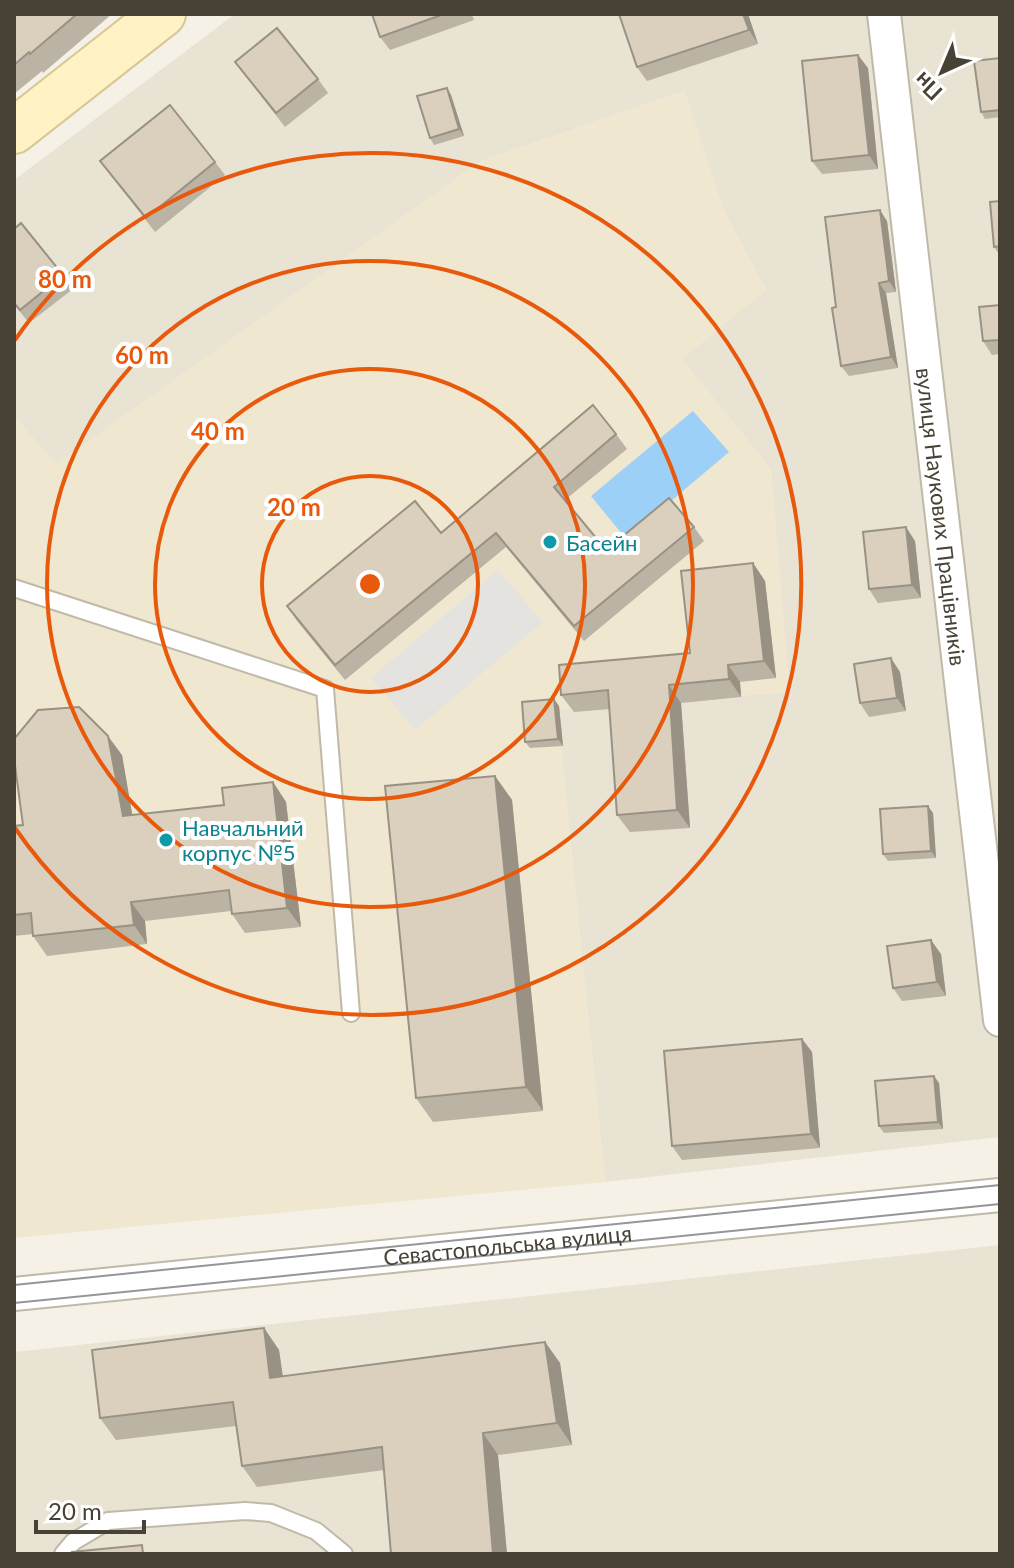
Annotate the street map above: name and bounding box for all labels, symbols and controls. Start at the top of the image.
north arrow [902,32,982,112]
text: Пн [908,67,947,106]
text: 80 m [38,264,92,293]
text: 60 m [115,340,169,369]
street label: вулиця Наукових Працівників [911,366,973,667]
text: 40 m [191,416,245,445]
text: 20 m [267,492,321,521]
place label: Басейн [566,529,637,556]
marker: Басейн [541,533,559,551]
centre of rings [356,570,384,598]
place label: Навчальний корпус №5 [182,814,304,866]
marker: Навчальний корпус №5 [157,831,175,849]
street label: Севастопольська вулиця [382,1219,633,1270]
scale bar [36,1484,144,1534]
text: 20 m [48,1496,102,1525]

